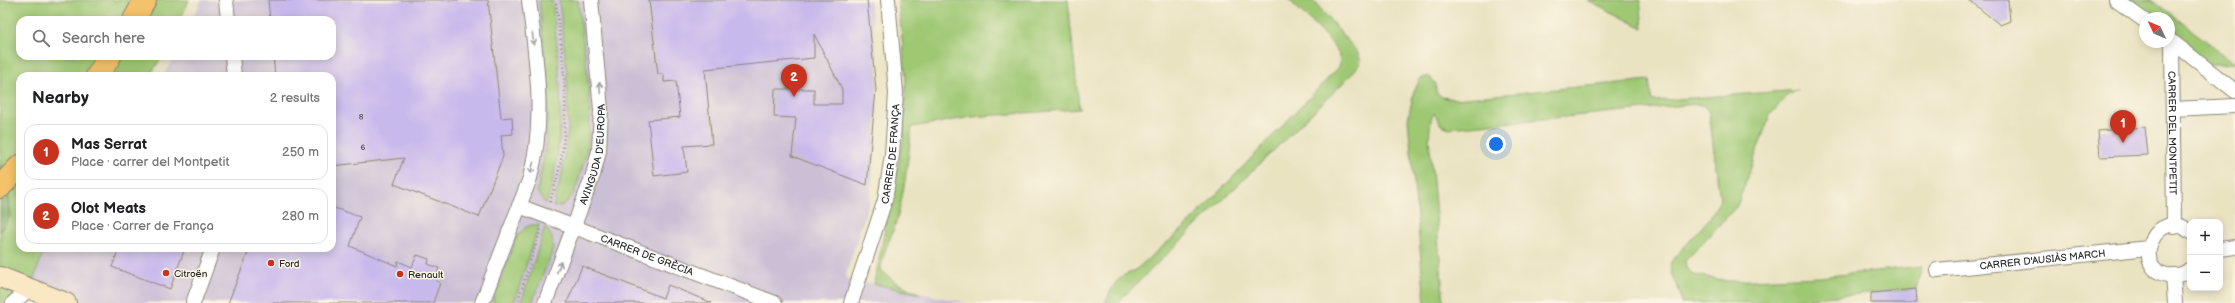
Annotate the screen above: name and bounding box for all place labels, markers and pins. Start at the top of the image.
pin: 2 [781,64,807,97]
pin: 1 [2110,110,2136,143]
marker: Ford [266,258,276,268]
place label: Ford [279,258,300,270]
marker: Citroën [161,268,171,278]
place label: Citroën [174,268,208,280]
marker: Renault [395,269,405,279]
place label: Renault [408,269,443,281]

